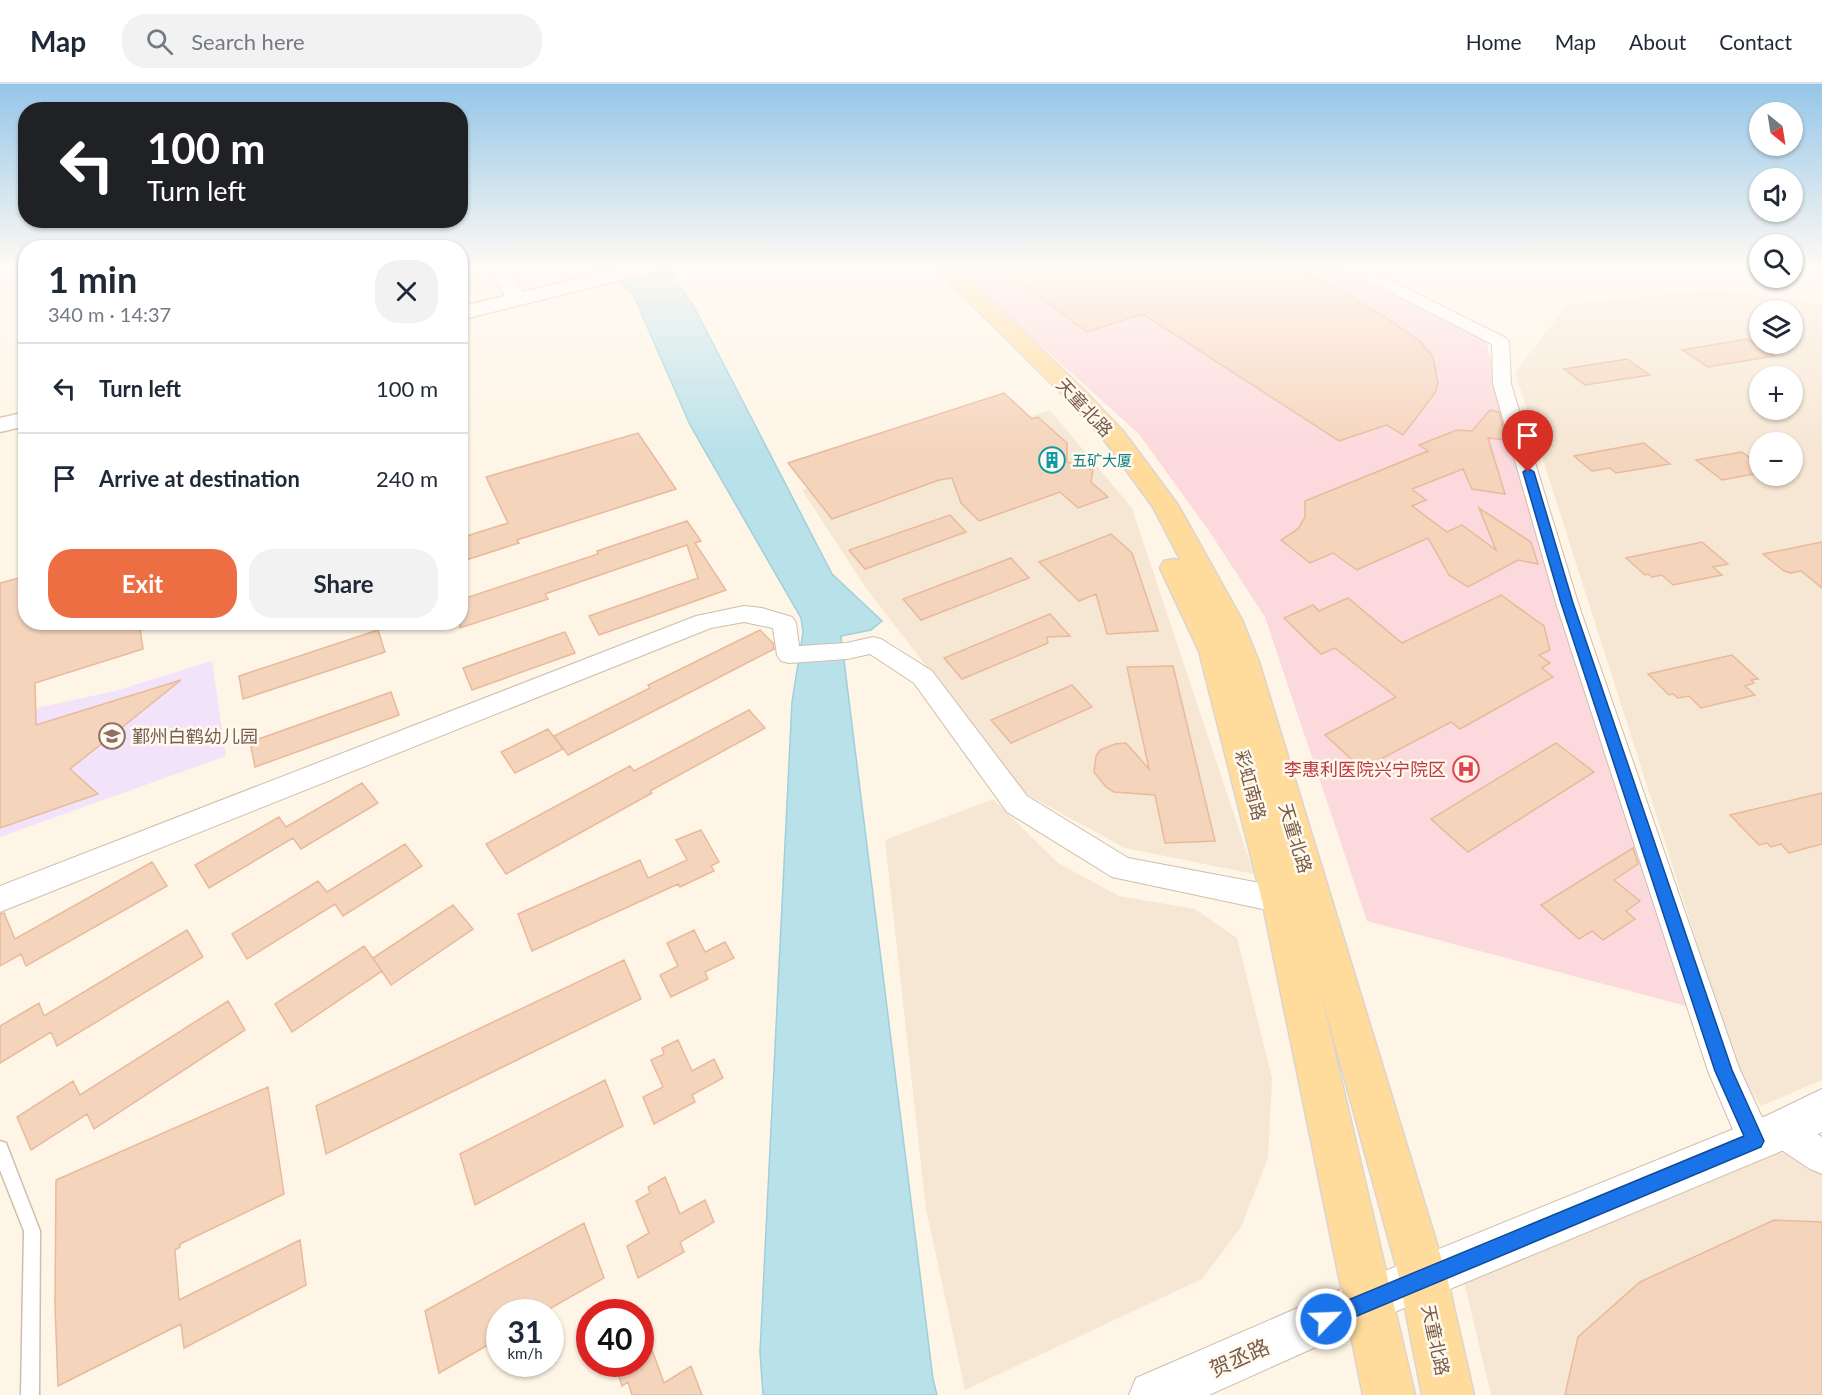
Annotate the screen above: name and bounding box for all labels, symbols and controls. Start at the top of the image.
search box [122,14,542,68]
text: Map [30,24,86,58]
icon: search [143,25,176,58]
text: Search here [191,28,305,55]
text: Home [1466,29,1522,54]
text: Map [1555,29,1596,54]
text: About [1629,29,1686,54]
text: Contact [1719,29,1792,54]
north arrow [1749,102,1803,156]
map controls [1749,102,1803,486]
text: 100 m [147,123,265,173]
icon: left [48,126,126,204]
button: sound [1749,168,1803,222]
text: Turn left [147,174,246,207]
button: search [1749,234,1803,288]
text: 1 min [48,257,137,301]
button: close [375,260,438,323]
button: layers [1749,300,1803,354]
text: 340 m · 14:37 [48,302,171,326]
button: + [1749,366,1803,420]
icon: left [48,372,81,405]
street label: 天童北路 [1052,373,1118,441]
text: Turn left [99,375,181,402]
text: 100 m [376,375,438,402]
pin [1502,410,1553,472]
icon: arrive [1511,419,1544,452]
button: − [1749,432,1803,486]
building icon: 五矿大厦 [1037,445,1067,475]
place label: 五矿大厦 [1072,451,1132,469]
icon: arrive [48,462,81,495]
text: Arrive at destination [99,465,300,492]
text: 240 m [376,465,438,492]
button: Exit [48,549,237,618]
button: Share [249,549,438,618]
school or university icon: 鄞州白鹤幼儿园 [97,721,127,751]
place label: 鄞州白鹤幼儿园 [132,725,258,747]
street label: 彩虹南路 [1231,747,1271,823]
hospital icon: 李惠利医院兴宁院区 [1451,754,1481,784]
place label: 李惠利医院兴宁院区 [1284,758,1446,780]
street label: 天童北路 [1275,800,1317,876]
position arrow [1294,1287,1358,1351]
speed limit sign: 40 [576,1299,654,1377]
street label: 天童北路 [1418,1302,1454,1378]
text: 31 [508,1313,542,1349]
street label: 贺丞路 [1205,1333,1273,1381]
text: km/h [507,1344,543,1362]

